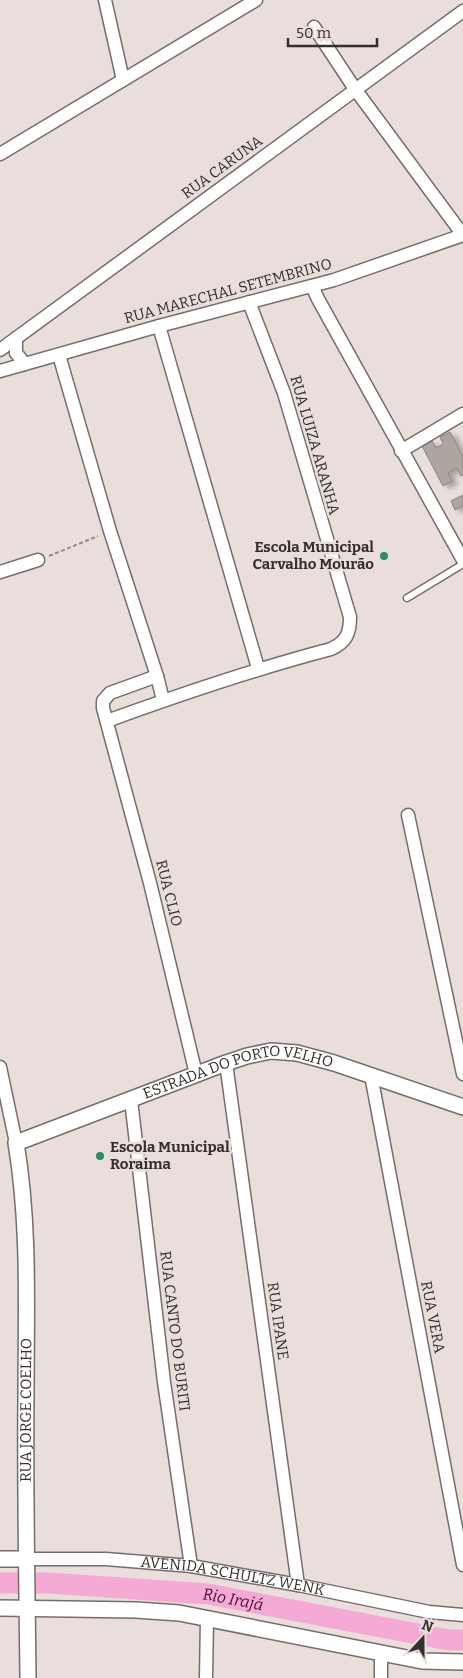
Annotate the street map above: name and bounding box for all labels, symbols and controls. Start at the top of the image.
scale bar [288,15,377,47]
text: 50 m [296,24,332,42]
street label: RUA CARUNA [178,131,266,202]
street label: RUA MARECHAL SETEMBRINO [122,255,334,327]
street label: RUA LUIZA ARANHA [286,373,344,517]
place label: Escola Municipal Carvalho Mourão [253,538,374,573]
marker: Escola Municipal Carvalho Mourão [378,550,390,562]
street label: RUA CLIO [152,858,186,928]
street label: ESTRADA DO PORTO VELHO [140,1042,335,1103]
place label: Escola Municipal Roraima [110,1138,230,1173]
marker: Escola Municipal Roraima [94,1150,106,1162]
street label: RUA CANTO DO BURITI [156,1250,194,1412]
street label: RUA VERA [417,1279,449,1355]
street label: RUA IPANE [264,1281,292,1361]
street label: RUA JORGE COELHO [17,1338,35,1482]
street label: AVENIDA SCHULTZ WENK [140,1553,327,1599]
water label: Rio Irajá [202,1585,265,1614]
north arrow [398,1613,448,1663]
text: N [419,1616,436,1636]

